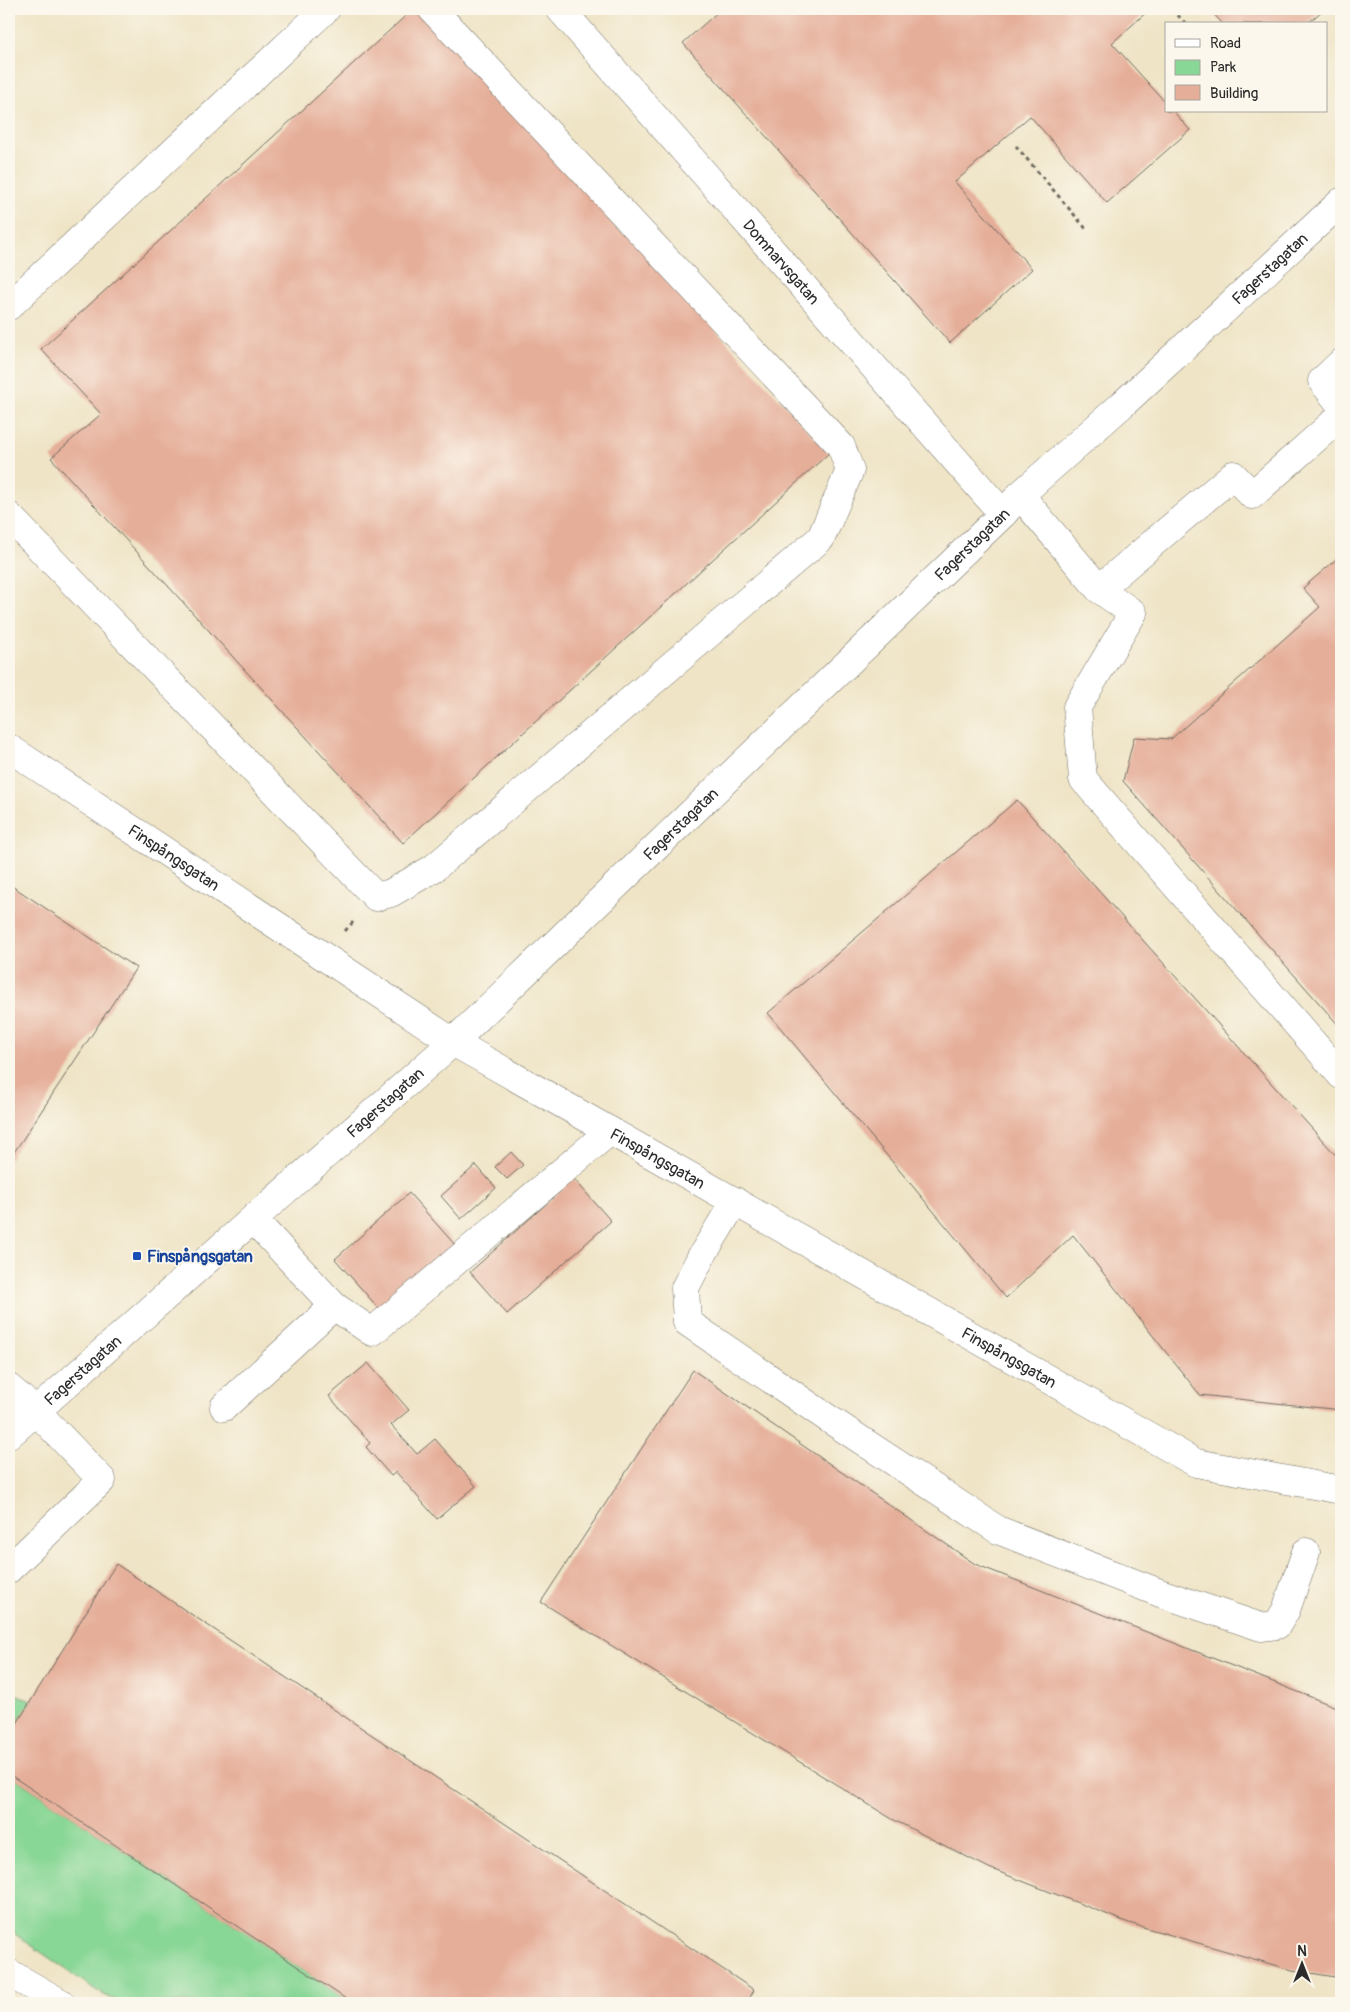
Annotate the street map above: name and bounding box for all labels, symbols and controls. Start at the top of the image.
legend [1165,22,1328,112]
text: Road [1210,34,1241,53]
text: Park [1210,58,1237,77]
text: Building [1210,84,1258,103]
street label: Domnarvsgatan [738,216,823,309]
street label: Fagerstagatan [1228,229,1312,309]
street label: Fagerstagatan [931,504,1014,585]
street label: Fagerstagatan [639,784,723,865]
street label: Finspångsgatan [124,821,223,896]
street label: Fagerstagatan [343,1064,428,1142]
street label: Finspångsgatan [606,1124,708,1194]
place label: Finspångsgatan [147,1247,253,1267]
marker: Finspångsgatan [131,1250,143,1262]
street label: Finspångsgatan [958,1323,1060,1393]
street label: Fagerstagatan [40,1331,126,1410]
north arrow [1278,1940,1328,1990]
text: N [1297,1943,1307,1960]

